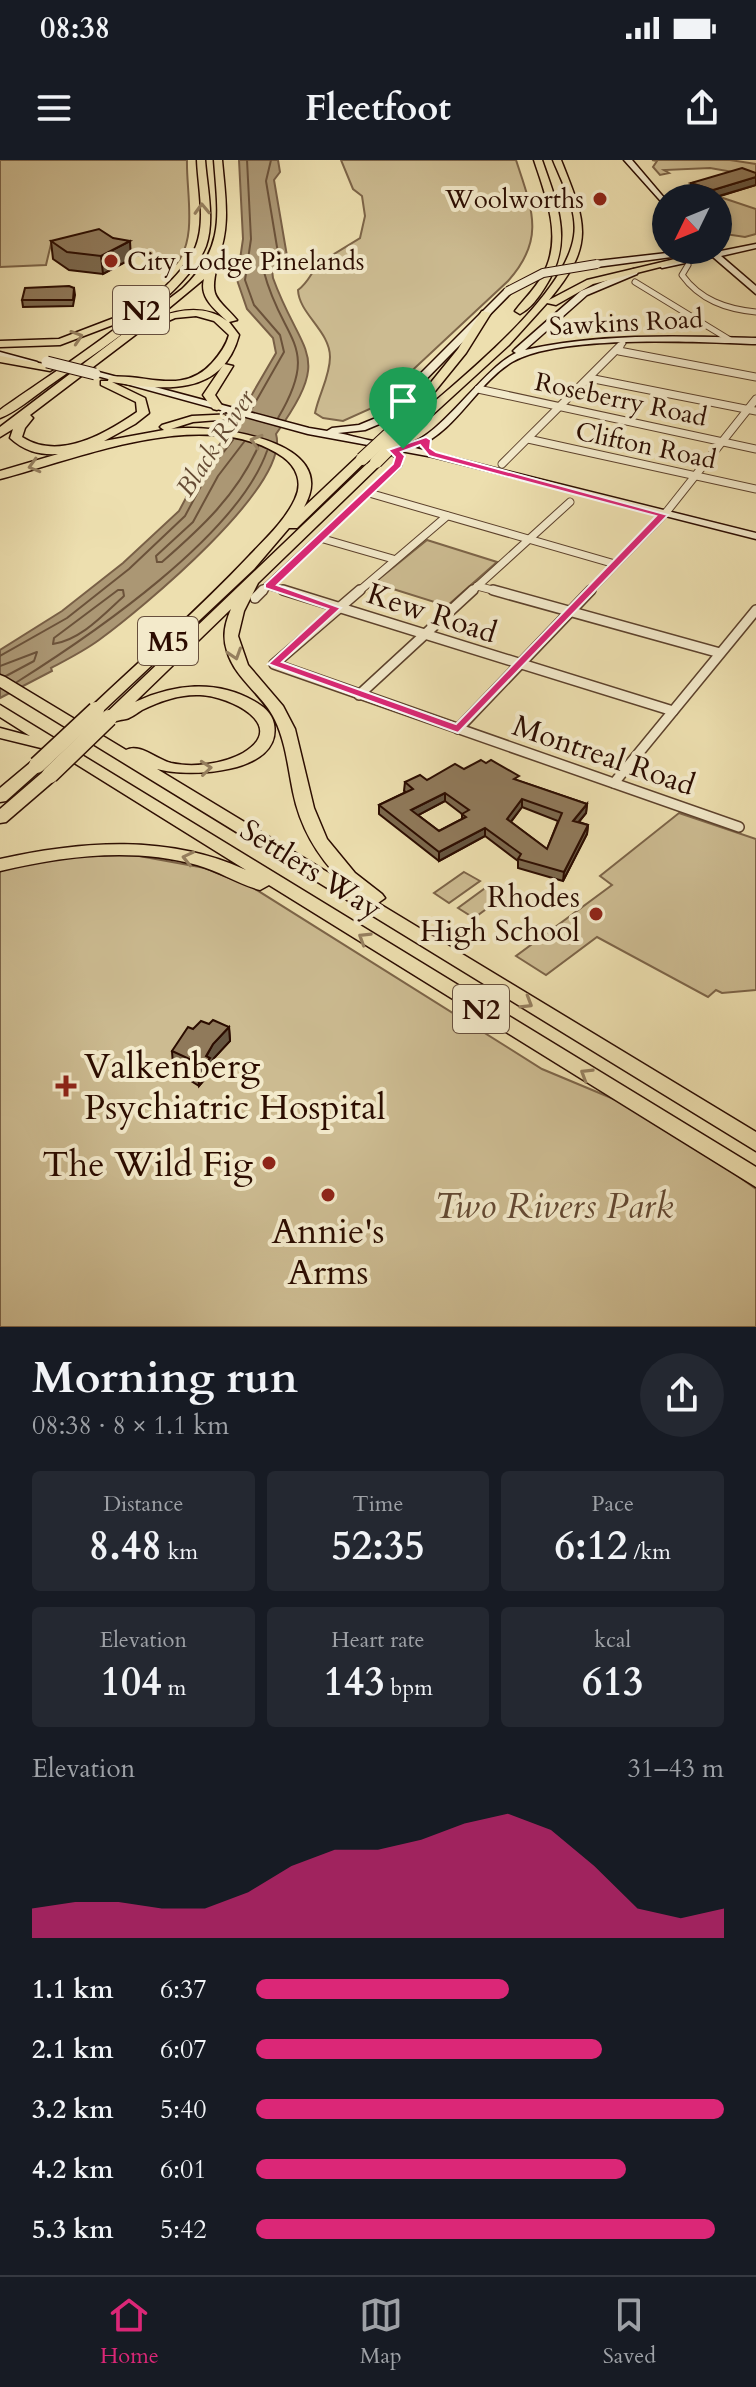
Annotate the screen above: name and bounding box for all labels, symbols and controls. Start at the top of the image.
text: 08:38 [40,8,110,49]
text: Fleetfoot [305,84,451,133]
icon: menu [32,86,76,130]
icon: share [680,86,724,130]
place label: Woolworths [444,182,584,217]
north arrow [652,184,732,264]
map controls [652,184,732,264]
marker: Woolworths [591,190,609,208]
one-way arrow [194,202,211,215]
place label: City Lodge Pinelands [127,244,365,279]
marker: City Lodge Pinelands [102,252,120,270]
road number: N2 [113,286,169,334]
street label: Sawkins Road [548,301,704,344]
one-way arrow [69,330,83,346]
street label: Roseberry Road [532,364,710,435]
pin [369,367,437,449]
icon: arrive [381,379,425,423]
water label: Black River [168,382,264,503]
street label: Clifton Road [572,414,720,477]
one-way arrow [250,434,264,450]
one-way arrow [27,457,41,473]
street label: Kew Road [362,573,502,654]
road number: M5 [138,617,198,665]
one-way arrow [226,646,242,660]
street label: Montreal Road [507,705,700,806]
one-way arrow [200,760,213,777]
street label: Settlers Way [232,810,390,929]
one-way arrow [181,850,195,867]
place label: Rhodes High School [420,877,580,952]
marker: Rhodes High School [587,905,605,923]
one-way arrow [358,932,373,947]
road number: N2 [453,985,509,1033]
one-way arrow [518,994,533,1009]
place label: Valkenberg Psychiatric Hospital [84,1042,386,1132]
one-way arrow [580,1068,595,1083]
marker: Valkenberg Psychiatric Hospital [55,1075,77,1097]
place label: The Wild Fig [42,1140,254,1189]
marker: The Wild Fig [260,1154,278,1172]
park label: Two Rivers Park [435,1182,674,1231]
marker: Annie's Arms [319,1186,337,1204]
place label: Annie's Arms [271,1207,385,1297]
text: Morning run [32,1348,298,1408]
button: share [640,1353,724,1437]
text: 08:38 · 8 × 1.1 km [32,1408,229,1443]
text: Distance [103,1489,184,1519]
text: Time [353,1489,403,1519]
text: Pace [591,1489,634,1519]
text: 8.48 [89,1519,162,1574]
text: 52:35 [331,1519,425,1574]
text: 6:12 [554,1519,627,1574]
text: km [162,1537,198,1567]
text: /km [627,1537,671,1567]
text: Elevation [100,1625,187,1655]
text: Heart rate [331,1625,425,1655]
text: kcal [594,1625,631,1655]
text: 104 [100,1655,162,1710]
text: 143 [323,1655,385,1710]
text: 613 [582,1655,643,1710]
text: m [162,1673,186,1703]
text: bpm [385,1673,433,1703]
text: Elevation [32,1751,135,1786]
text: 31–43 m [627,1751,724,1786]
text: 1.1 km [32,1972,113,2007]
text: 6:37 [160,1972,207,2007]
text: 2.1 km [32,2032,113,2067]
text: 6:07 [160,2032,207,2067]
text: 3.2 km [32,2092,113,2127]
text: 5:40 [160,2092,207,2127]
text: 4.2 km [32,2152,113,2187]
text: 6:01 [160,2152,207,2187]
text: 5.3 km [32,2212,113,2247]
text: 5:42 [160,2212,207,2247]
tab: Home [100,2293,159,2371]
tab: Map [359,2293,403,2371]
tab: Saved [603,2293,656,2371]

